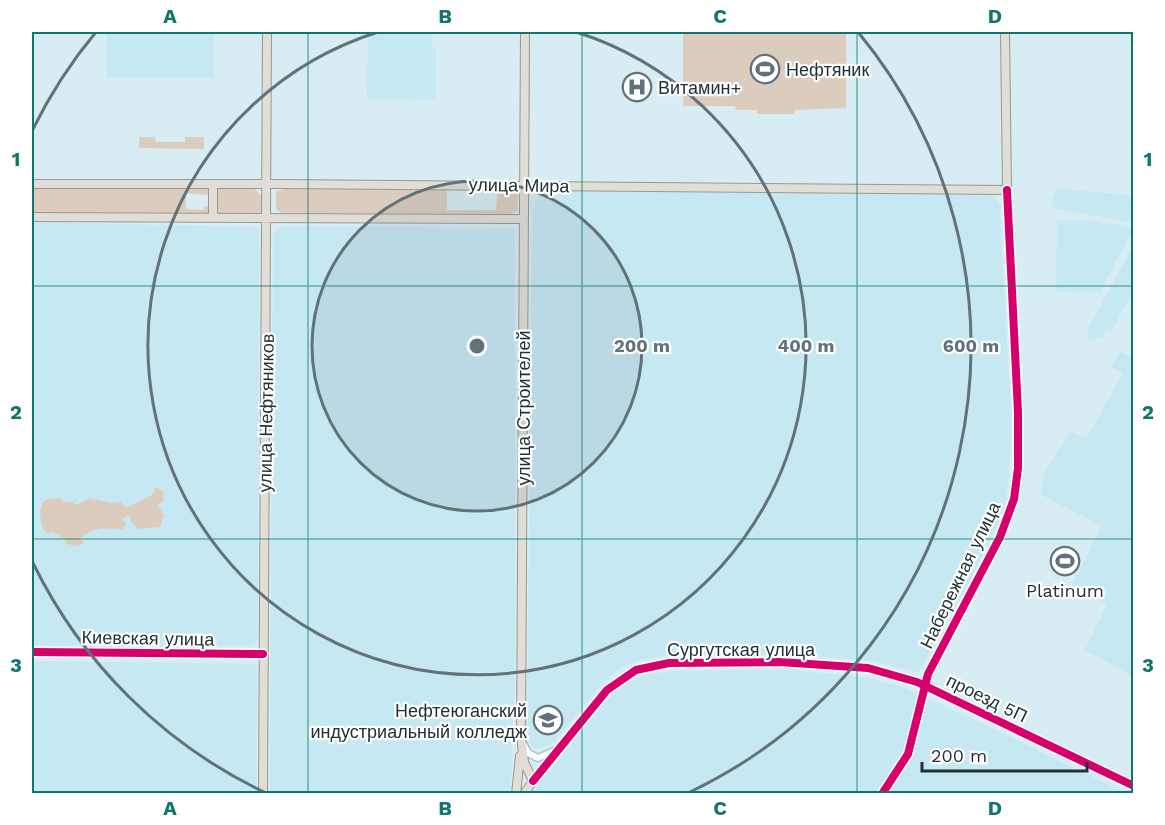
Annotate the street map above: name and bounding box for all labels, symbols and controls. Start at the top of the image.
text: A [163,4,177,28]
text: B [438,4,452,28]
text: C [713,4,727,28]
text: D [988,4,1002,28]
sports icon: Нефтяник [749,53,781,85]
place label: Нефтяник [786,59,869,80]
hospital icon: Витамин+ [621,71,653,103]
place label: Витамин+ [658,77,741,98]
text: 1 [12,147,20,171]
text: 1 [1144,147,1152,171]
street label: улица Мира [468,174,571,196]
street label: улица Строителей [513,331,534,485]
street label: улица Нефтяников [254,333,278,493]
text: 200 m [614,335,670,356]
text: 400 m [778,335,834,356]
text: 600 m [943,335,999,356]
centre of rings [467,336,487,356]
text: 2 [10,400,22,424]
text: 2 [1142,400,1154,424]
street label: Набережная улица [915,497,1005,652]
sports icon: Platinum [1049,545,1081,577]
place label: Platinum [1026,580,1104,601]
street label: Киевская улица [82,626,215,650]
street label: Сургутская улица [667,639,816,660]
text: 3 [10,653,22,677]
text: 3 [1142,653,1154,677]
street label: проезд 5П [943,669,1031,727]
place label: Нефтеюганский индустриальный колледж [311,700,527,742]
school or university icon: Нефтеюганский индустриальный колледж [532,704,564,736]
scale bar [922,735,1087,773]
text: 200 m [931,745,987,766]
text: A [163,796,177,820]
text: B [438,796,452,820]
text: C [713,796,727,820]
text: D [988,796,1002,820]

